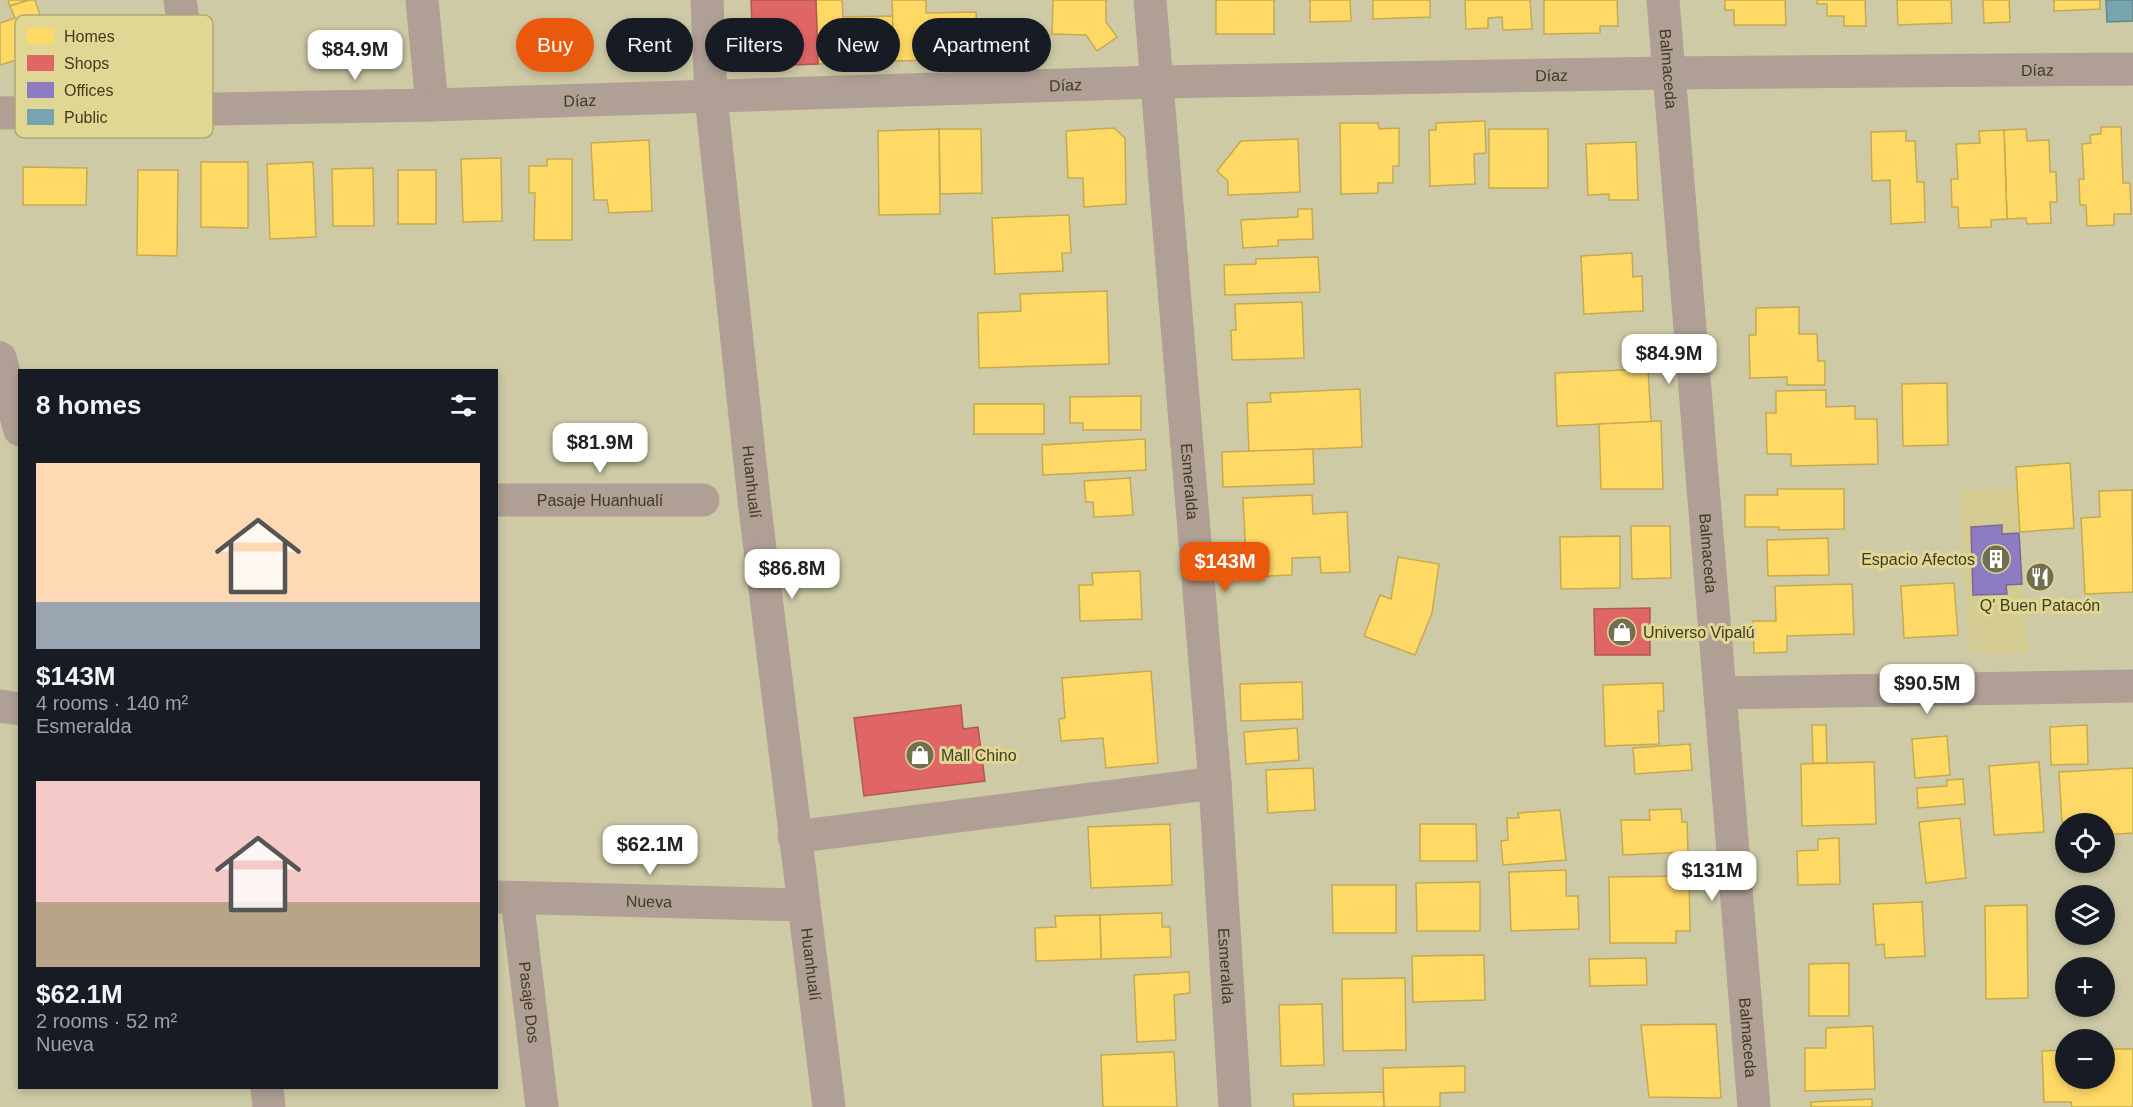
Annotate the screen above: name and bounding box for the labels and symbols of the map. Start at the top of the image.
legend [15,15,213,138]
text: Homes [64,28,115,45]
street label: Balmaceda [1656,28,1680,110]
pin: $84.9M [306,30,404,81]
text: Shops [64,55,109,72]
street label: Díaz [2021,62,2054,79]
street label: Díaz [1535,67,1568,84]
street label: Díaz [1049,76,1082,94]
text: Offices [64,82,114,99]
street label: Díaz [563,92,597,110]
text: Public [64,109,108,126]
pin: $84.9M [1620,334,1718,385]
pin: $81.9M [551,423,649,474]
street label: Esmeralda [1178,443,1201,520]
street label: Huanhualí [739,445,764,520]
street label: Pasaje Huanhualí [537,492,664,509]
street label: Balmaceda [1696,513,1720,594]
pin: $143M [1183,542,1267,593]
building icon: Espacio Afectos [1980,543,2012,575]
pin: $86.8M [743,549,841,600]
place label: Espacio Afectos [1861,551,1975,568]
restaurant icon: Q' Buen Patacón [2024,561,2056,593]
place label: Q' Buen Patacón [1980,597,2100,614]
shop icon: Universo Vipalú [1606,616,1638,648]
place label: Universo Vipalú [1643,624,1755,641]
pin: $90.5M [1878,664,1976,715]
shop icon: Mall Chino [904,739,936,771]
place label: Mall Chino [941,747,1017,764]
pin: $62.1M [601,825,699,876]
pin: $131M [1670,851,1754,902]
street label: Nueva [626,892,672,911]
street label: Huanhualí [798,927,824,1002]
street label: Esmeralda [1215,927,1237,1005]
street label: Pasaje Dos [516,961,542,1044]
street label: Balmaceda [1736,997,1760,1078]

